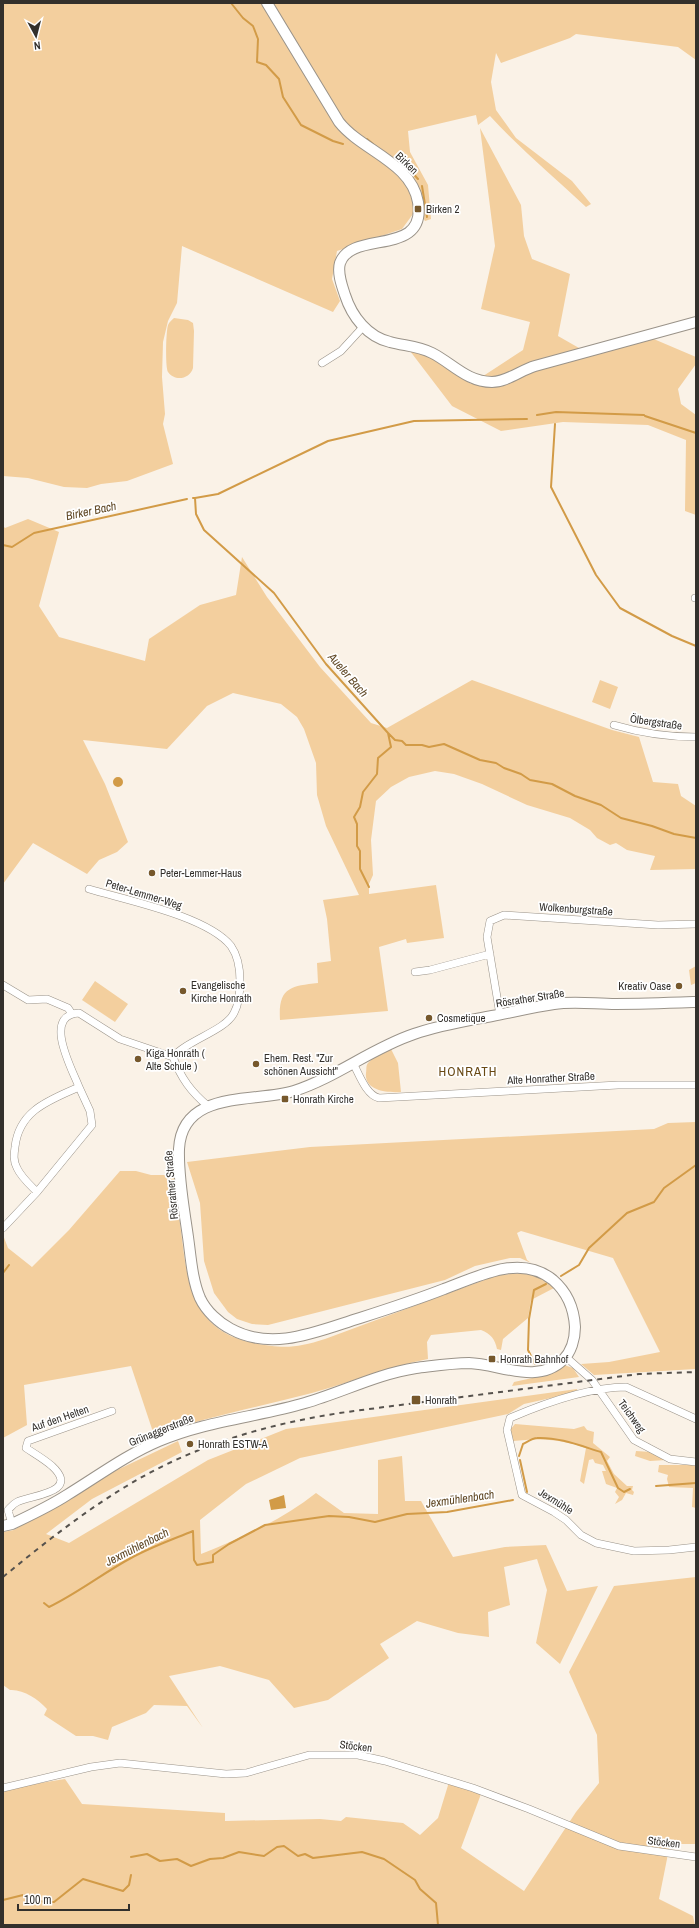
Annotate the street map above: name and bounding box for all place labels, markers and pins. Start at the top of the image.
place label: Birken 2 [426,202,460,216]
marker: Birken 2 [413,204,423,214]
place label: Peter-Lemmer-Haus [160,866,242,880]
marker: Peter-Lemmer-Haus [147,868,157,878]
place label: Evangelische Kirche Honrath [191,978,252,1005]
place label: Kreativ Oase [618,979,671,993]
marker: Kreativ Oase [674,981,684,991]
marker: Evangelische Kirche Honrath [178,986,188,996]
place label: Cosmetique [437,1011,486,1025]
marker: Cosmetique [424,1013,434,1023]
place label: Kiga Honrath ( Alte Schule ) [145,1046,205,1073]
place label: Ehem. Rest. "Zur schönen Aussicht" [264,1051,338,1078]
marker: Kiga Honrath ( Alte Schule ) [133,1054,143,1064]
marker: Ehem. Rest. "Zur schönen Aussicht" [251,1059,261,1069]
place label: Honrath Kirche [293,1092,354,1106]
marker: Honrath Kirche [280,1094,290,1104]
place label: Honrath Bahnhof [500,1352,569,1366]
marker: Honrath Bahnhof [487,1354,497,1364]
place label: Honrath [425,1393,457,1407]
marker: Honrath [410,1394,422,1406]
place label: Honrath ESTW-A [198,1437,269,1451]
marker: Honrath ESTW-A [185,1439,195,1449]

